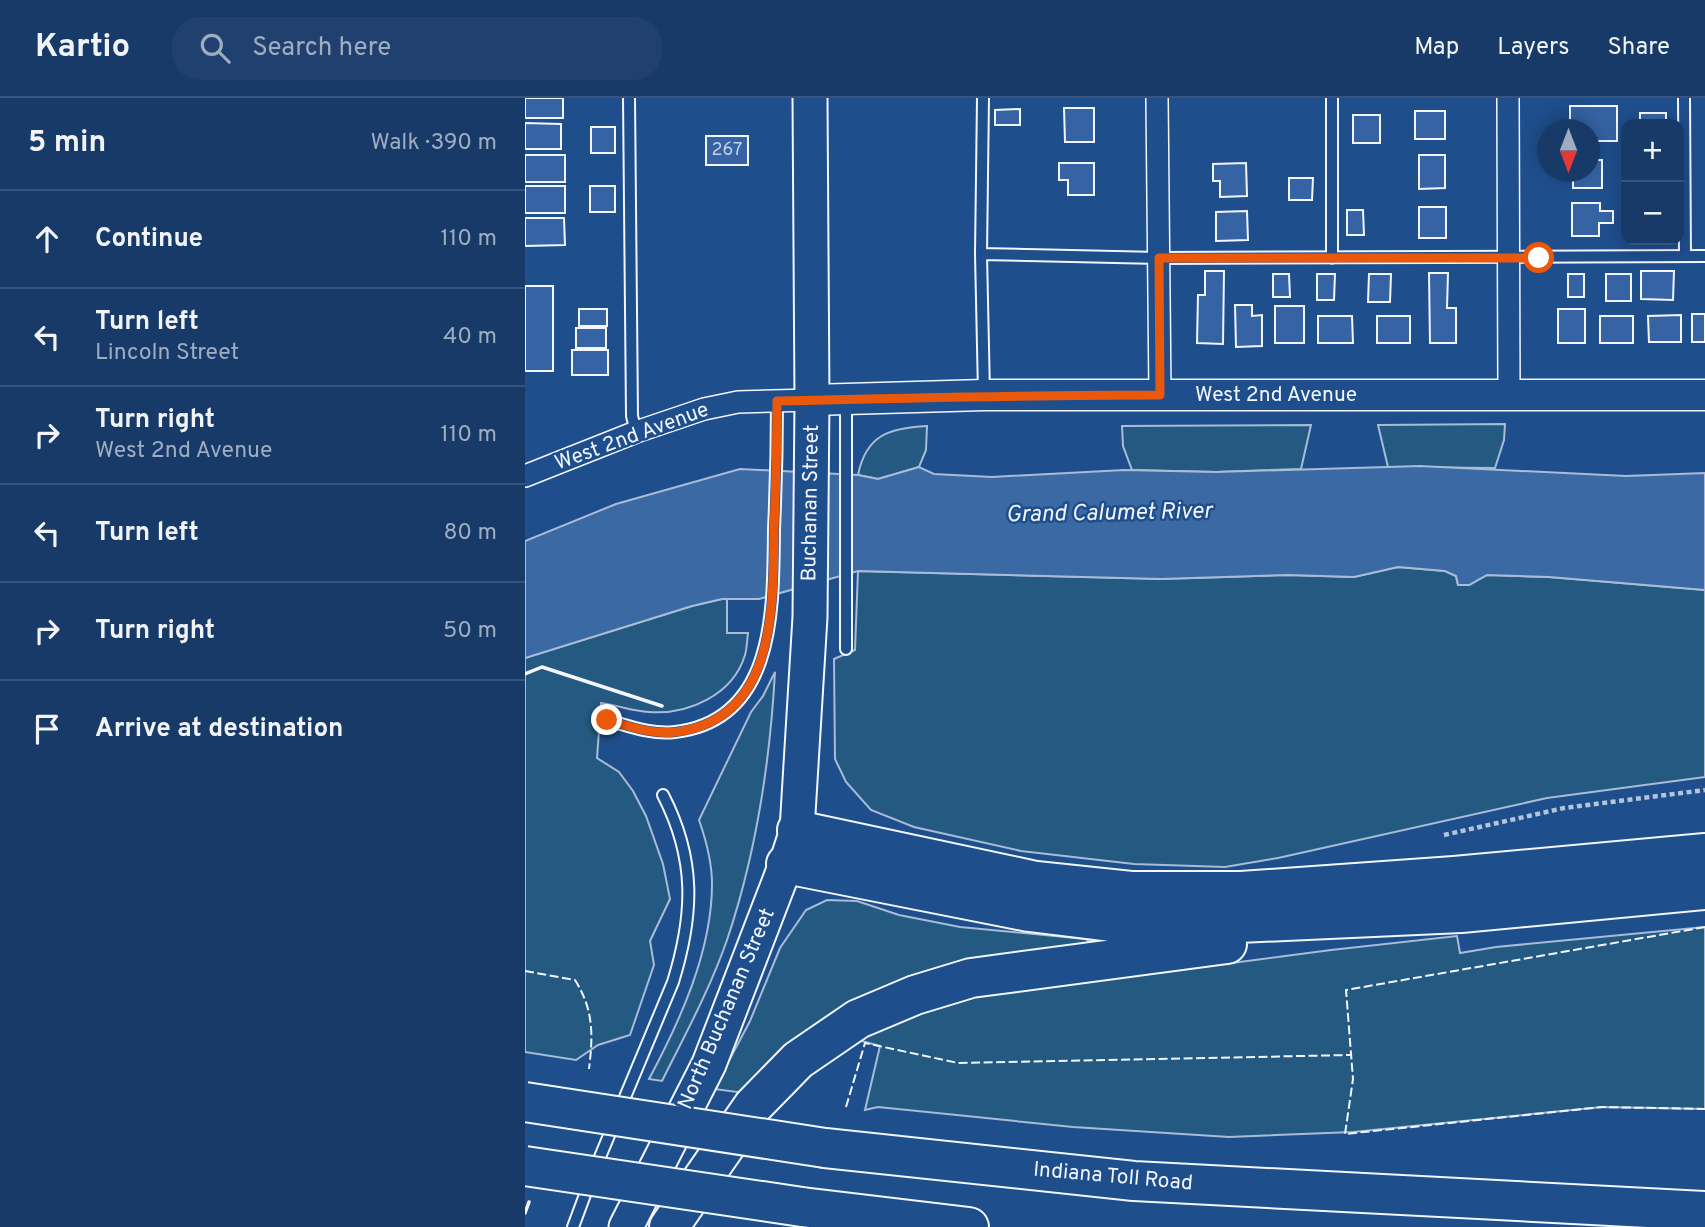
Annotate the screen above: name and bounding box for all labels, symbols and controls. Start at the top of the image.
search box [172,17,662,80]
text: Kartio [35,27,130,69]
icon: search [196,29,234,67]
text: Search here [252,32,391,65]
text: Map [1414,33,1459,63]
text: Layers [1497,33,1569,63]
text: Share [1607,33,1670,63]
north arrow [1537,119,1600,182]
map controls [1621,119,1684,245]
button: + [1621,119,1684,182]
text: 5 min [28,125,106,162]
text: Walk · 390 m [371,129,497,158]
house number: 267 [712,139,742,162]
button: − [1621,182,1684,245]
icon: ahead [28,220,66,258]
text: Continue [95,223,203,256]
text: 110 m [440,225,497,254]
route start [1523,242,1554,273]
text: Turn left [95,306,199,339]
icon: left [28,318,66,356]
text: 40 m [443,323,497,352]
text: Lincoln Street [95,339,239,368]
street label: West 2nd Avenue [1195,382,1357,409]
street label: West 2nd Avenue [551,397,713,477]
text: Turn right [95,404,215,437]
icon: right [28,416,66,454]
text: 110 m [440,421,497,450]
street label: Buchanan Street [796,424,826,582]
text: West 2nd Avenue [95,437,272,466]
water label: Grand Calumet River [1006,498,1215,530]
icon: left [28,514,66,552]
text: Turn left [95,517,199,550]
text: 80 m [444,519,497,548]
icon: right [28,612,66,650]
text: Turn right [95,615,215,648]
text: 50 m [443,617,497,646]
route end [591,704,622,735]
icon: arrive [28,710,66,748]
text: Arrive at destination [95,713,343,746]
street label: North Buchanan Street [672,904,782,1114]
street label: Indiana Toll Road [1032,1157,1194,1197]

